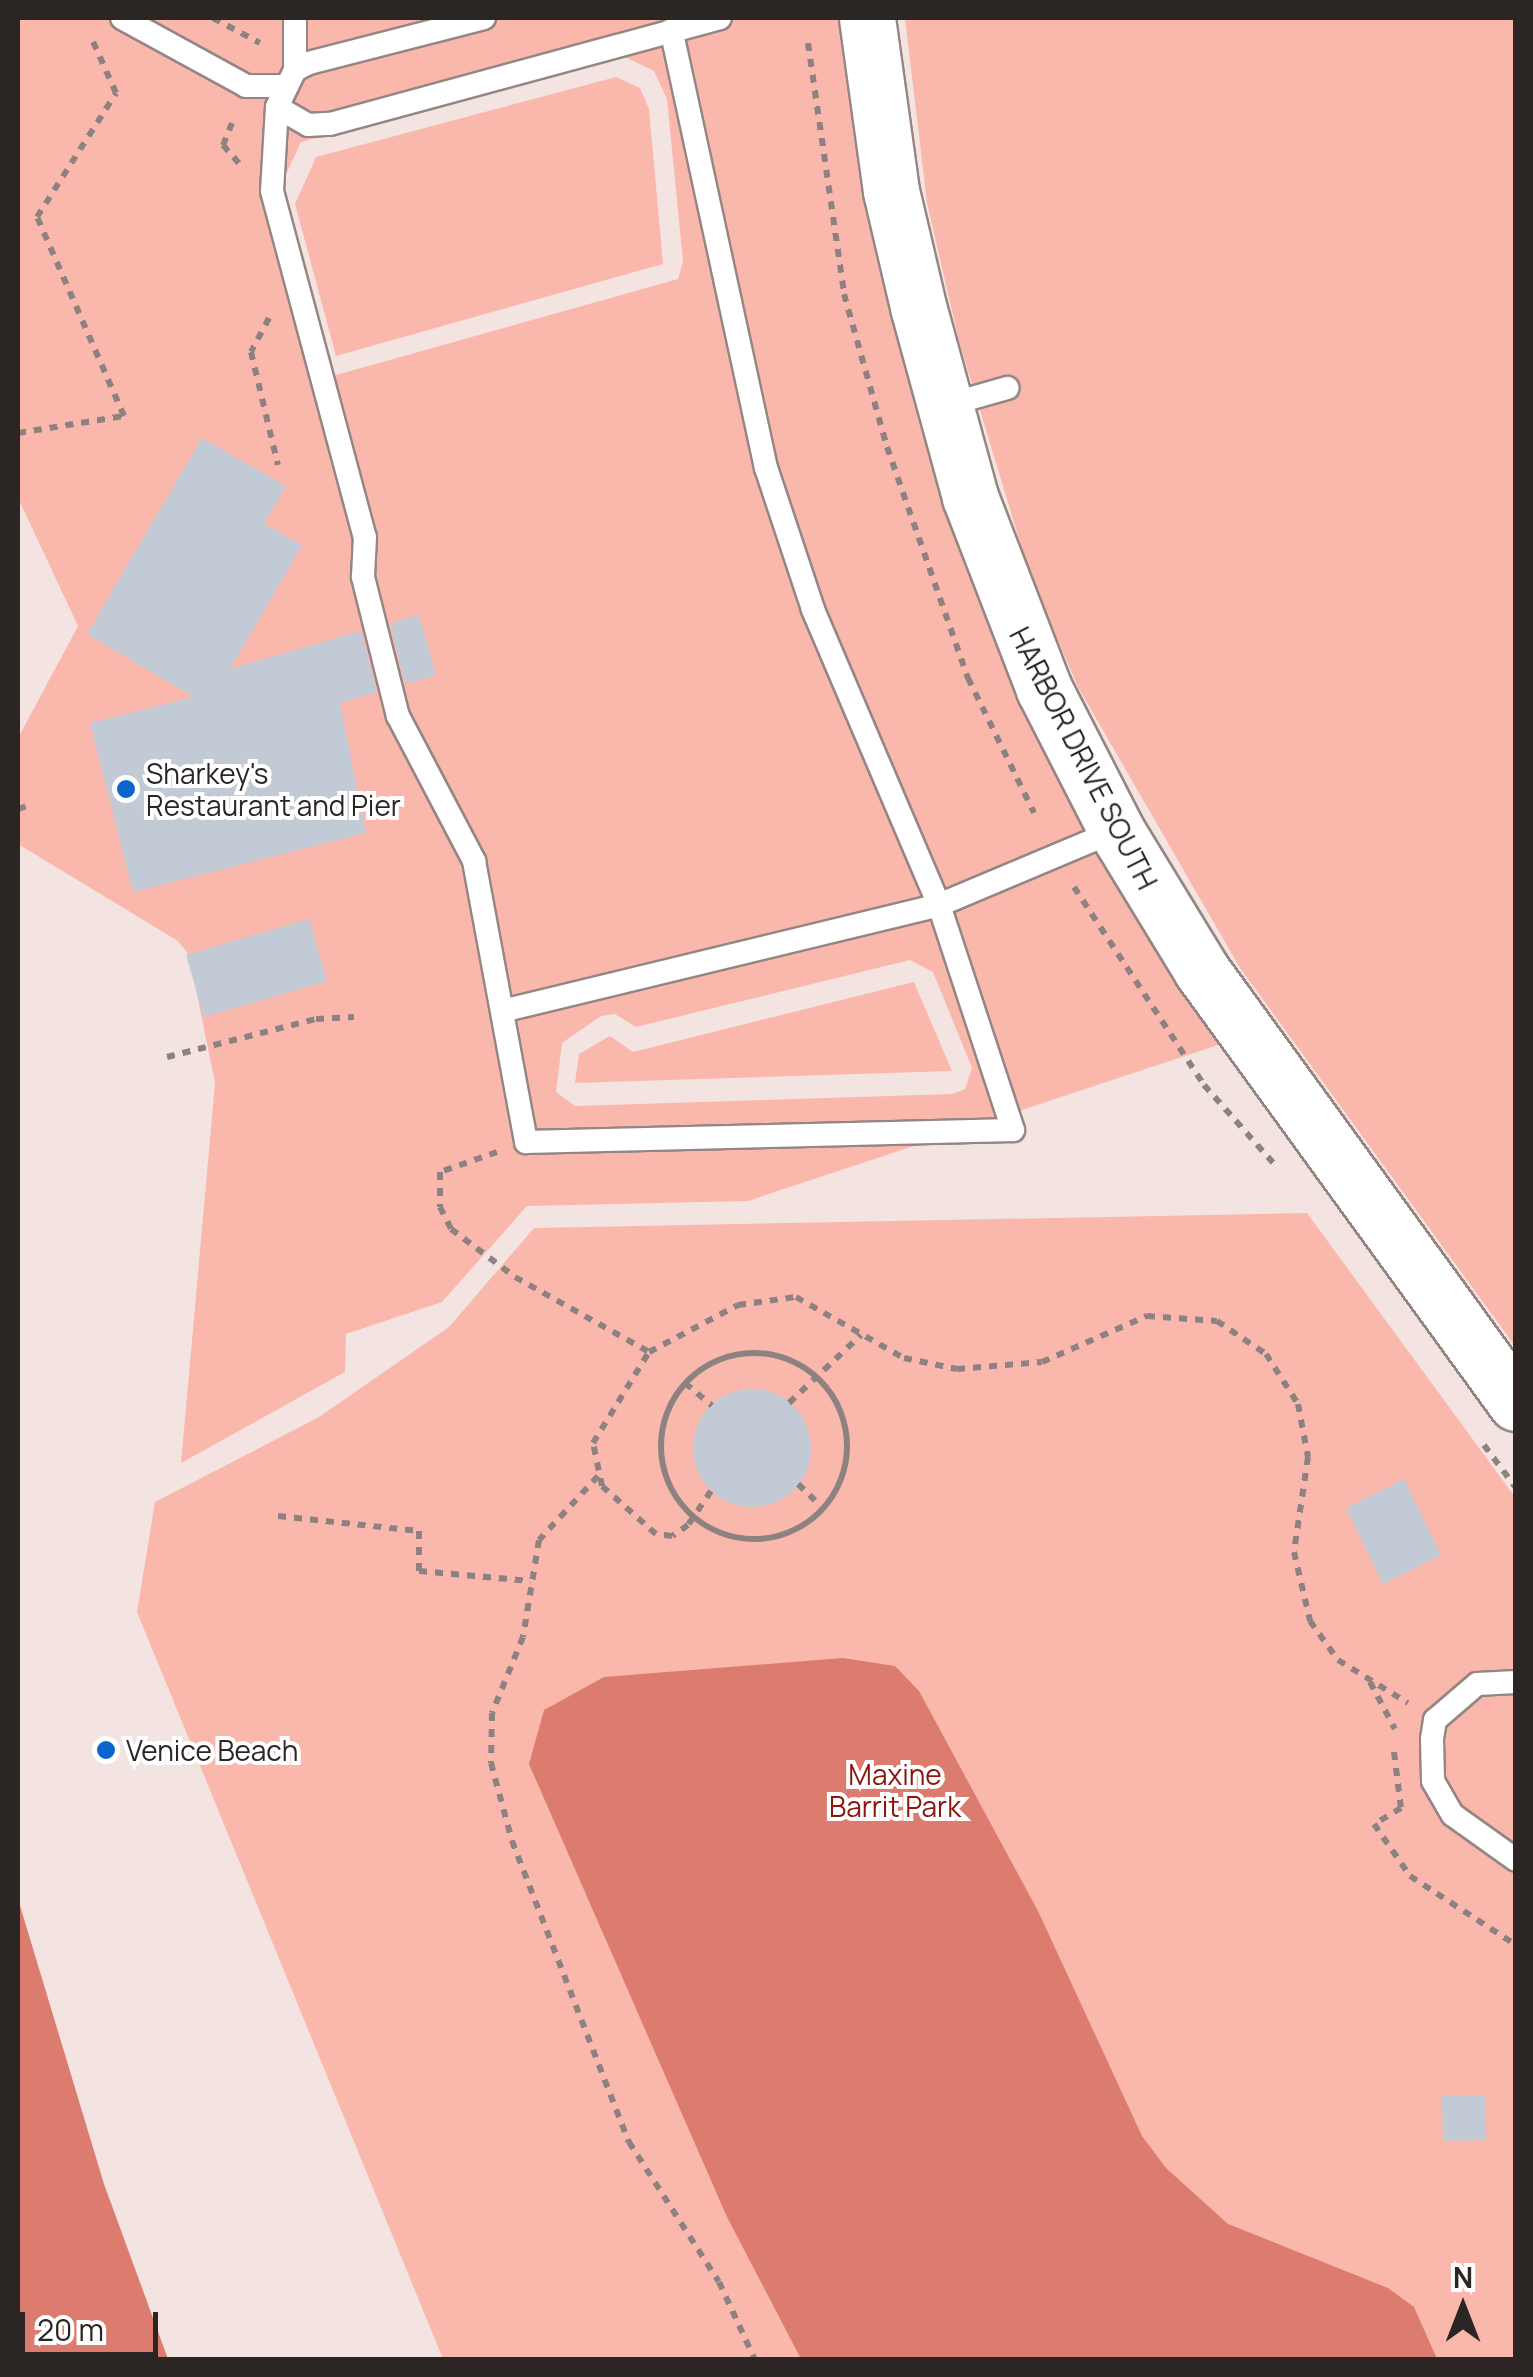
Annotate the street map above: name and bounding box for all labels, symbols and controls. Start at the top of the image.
street label: HARBOR DRIVE SOUTH [1003,621,1165,895]
place label: Sharkey's Restaurant and Pier [146,756,401,822]
marker: Sharkey's Restaurant and Pier [115,778,137,800]
place label: Venice Beach [126,1733,298,1767]
marker: Venice Beach [95,1739,117,1761]
park label: Maxine Barrit Park [829,1757,961,1823]
north arrow [1413,2257,1513,2357]
text: N [1453,2258,1473,2296]
scale bar [25,2292,162,2354]
text: 20 m [37,2309,104,2350]

